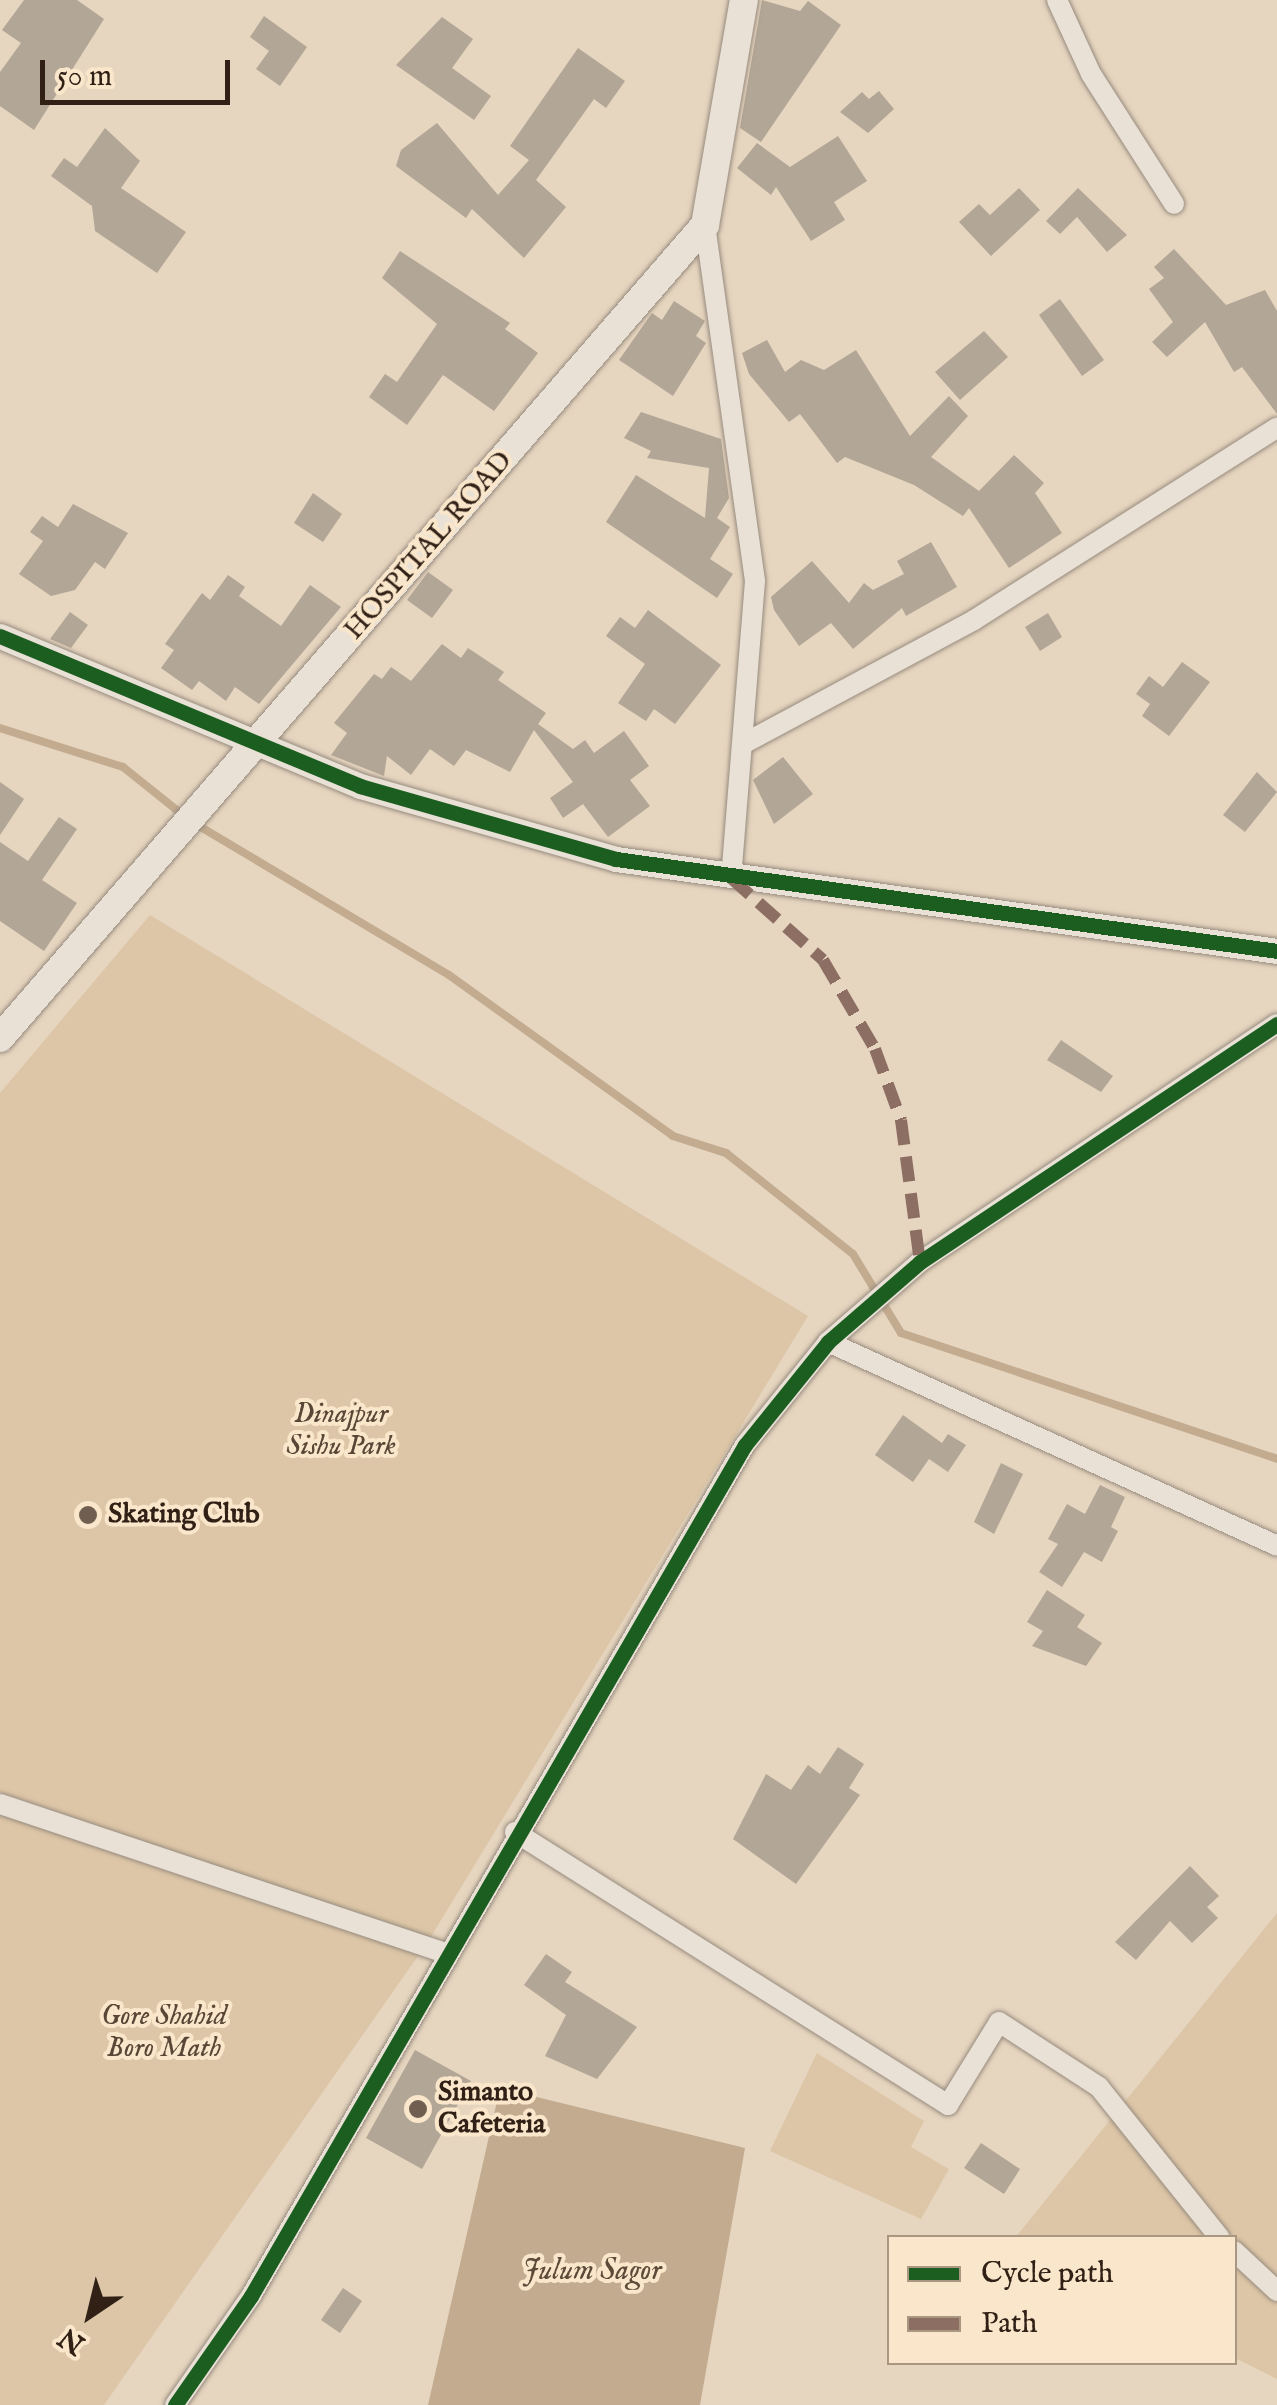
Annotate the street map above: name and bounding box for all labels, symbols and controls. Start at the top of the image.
scale bar [45,40,235,102]
text: 50 m [57,58,112,96]
street label: HOSPITAL ROAD [338,445,520,647]
park label: Dinajpur Sishu Park [286,1398,396,1464]
place label: Skating Club [108,1498,260,1532]
marker: Skating Club [77,1504,99,1526]
park label: Gore Shahid Boro Math [101,2000,227,2066]
place label: Simanto Cafeteria [438,2076,545,2142]
marker: Simanto Cafeteria [407,2098,429,2120]
legend [887,2235,1237,2365]
water label: Julum Sagor [523,2253,661,2289]
text: Cycle path [981,2255,1114,2293]
north arrow [40,2265,140,2365]
text: Path [981,2305,1037,2343]
text: N [53,2319,92,2361]

